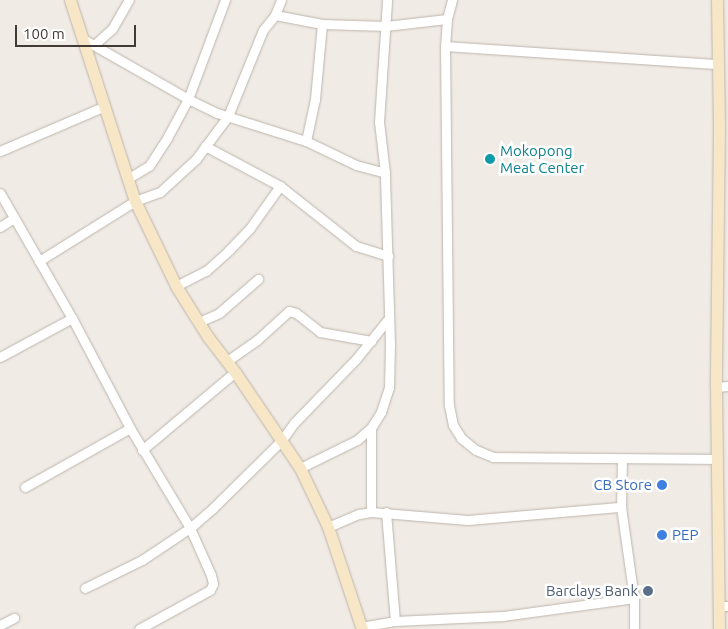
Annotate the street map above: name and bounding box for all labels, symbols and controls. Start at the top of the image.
scale bar [18,15,139,47]
text: 100 m [23,25,65,42]
place label: Mokopong Meat Center [500,141,584,176]
marker: Mokopong Meat Center [484,153,496,165]
place label: CB Store [593,476,652,494]
marker: CB Store [656,479,668,491]
place label: PEP [672,526,698,544]
marker: PEP [656,529,668,541]
place label: Barclays Bank [546,582,638,600]
marker: Barclays Bank [642,585,654,597]

